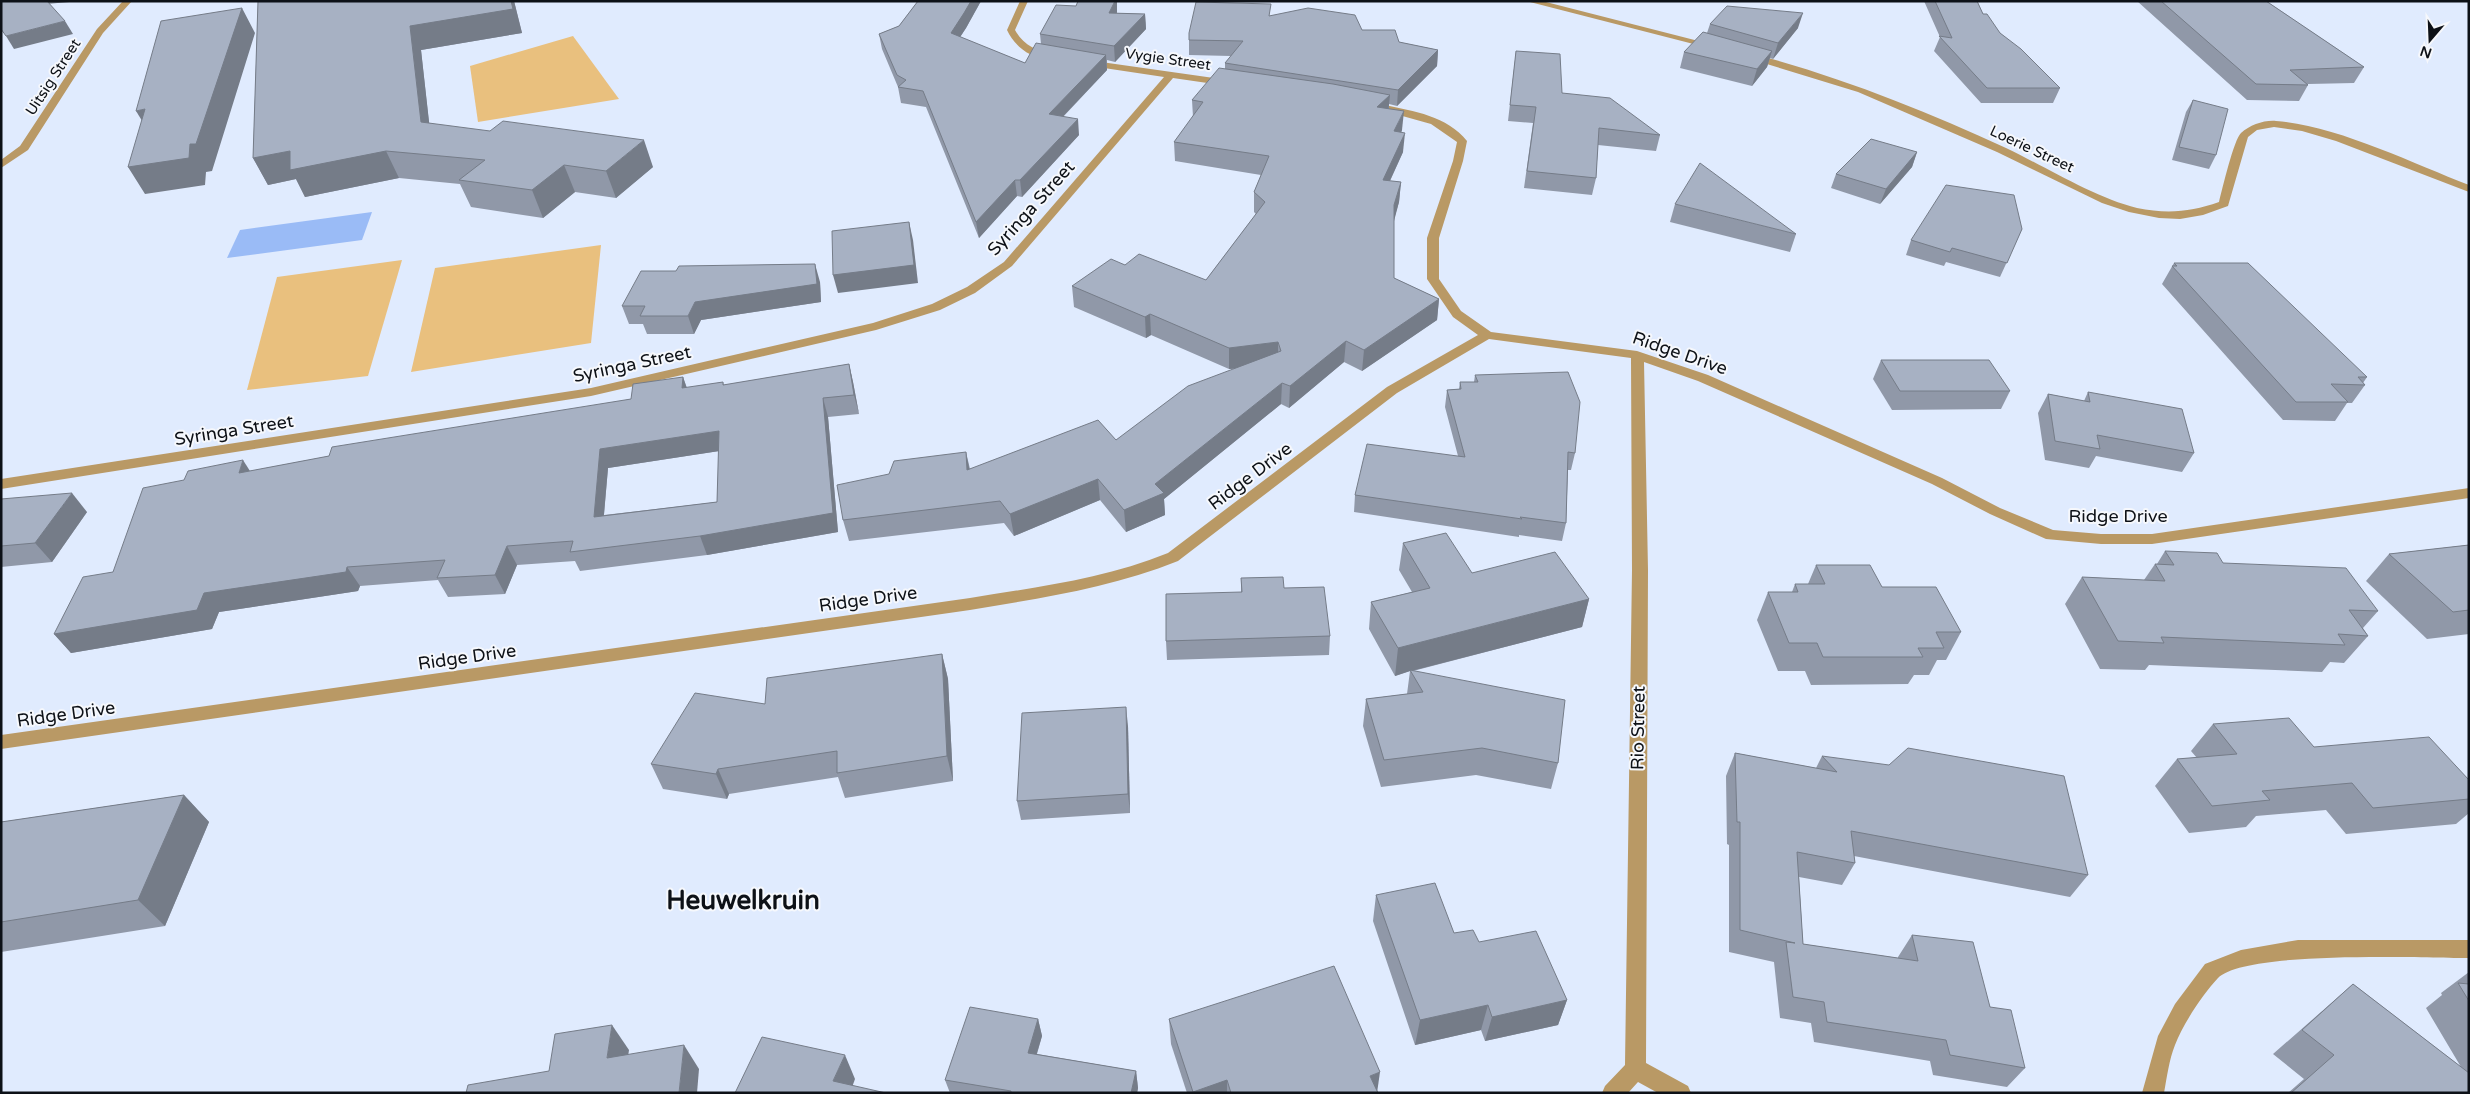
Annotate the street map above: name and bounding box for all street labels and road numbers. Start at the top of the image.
street label: Uitsig Street [22,35,85,119]
street label: Vygie Street [1124,44,1212,74]
street label: Loerie Street [1987,122,2077,176]
street label: Syringa Street [983,156,1079,260]
street label: Ridge Drive [1630,326,1730,380]
street label: Syringa Street [571,341,693,387]
street label: Syringa Street [173,410,295,450]
street label: Ridge Drive [1204,437,1296,515]
street label: Ridge Drive [2068,505,2168,527]
street label: Ridge Drive [817,581,919,617]
street label: Ridge Drive [416,639,518,675]
street label: Rio Street [1626,686,1650,770]
street label: Ridge Drive [15,696,117,732]

